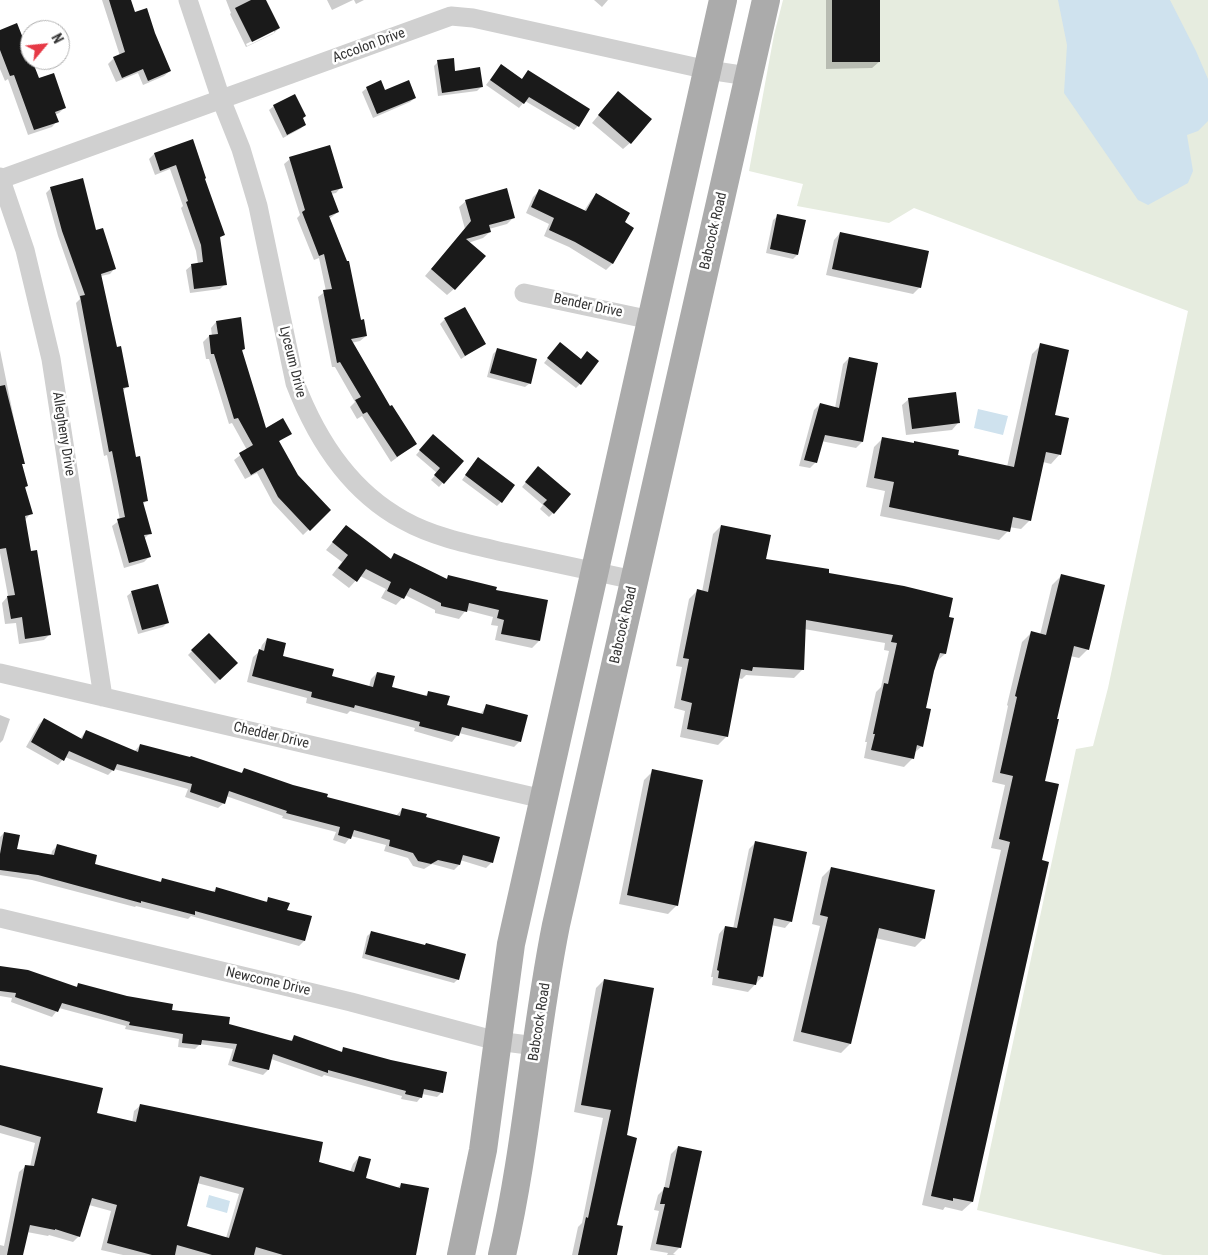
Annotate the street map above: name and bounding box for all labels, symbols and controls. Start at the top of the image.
north arrow [20,20,70,70]
street label: Accolon Drive [330,25,408,67]
text: N [48,31,66,46]
street label: Babcock Road [697,191,731,271]
street label: Bender Drive [552,291,624,321]
street label: Lyceum Drive [275,325,309,399]
street label: Allegheny Drive [48,391,78,477]
street label: Babcock Road [607,585,641,665]
street label: Chedder Drive [232,719,310,753]
street label: Newcome Drive [224,964,312,1000]
street label: Babcock Road [526,982,554,1062]

